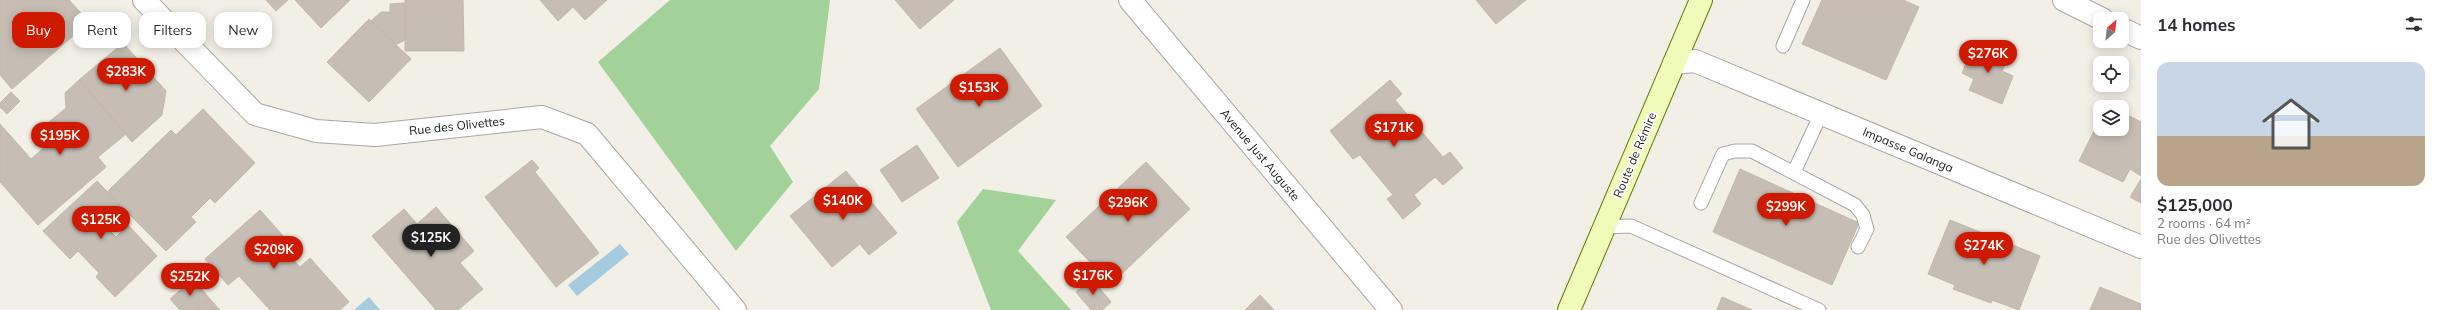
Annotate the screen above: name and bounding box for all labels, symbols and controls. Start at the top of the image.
chip: Buy [12,12,65,48]
chip: Rent [73,12,131,48]
chip: Filters [139,12,206,48]
chip: New [214,12,272,48]
north arrow [2093,12,2129,48]
map controls [2093,12,2129,136]
icon: filters [2403,13,2425,35]
text: 14 homes [2157,14,2236,35]
pin: $276K [1960,40,2016,74]
text: $276K [1968,45,2008,61]
button: locate [2093,56,2129,92]
pin: $283K [98,58,154,92]
text: $283K [106,63,146,79]
pin: $153K [951,74,1007,108]
text: $153K [959,79,999,95]
icon: home [2255,88,2327,160]
button: layers [2093,100,2129,136]
street label: Avenue Just Auguste [1218,106,1303,204]
street label: Route de Rémire [1610,110,1659,200]
street label: Rue des Olivettes [408,113,506,138]
pin: $171K [1366,114,1422,148]
text: $171K [1374,119,1414,135]
pin: $195K [32,122,88,156]
street label: Impasse Galanga [1861,124,1956,175]
text: $195K [40,127,80,143]
pin: $140K [815,187,871,221]
pin: $296K [1100,189,1156,223]
text: $140K [823,192,863,208]
pin: $299K [1758,193,1814,227]
text: $296K [1108,194,1148,210]
text: $125,000 [2157,194,2233,215]
text: $299K [1766,198,1806,214]
pin: $125K [73,206,129,240]
text: $125K [81,211,121,227]
text: 2 rooms · 64 m² [2157,215,2251,231]
pin: $125K [403,224,459,258]
text: $125K [411,229,451,245]
text: Rue des Olivettes [2157,231,2261,247]
pin: $274K [1956,232,2012,266]
pin: $209K [246,236,302,270]
text: $274K [1964,237,2004,253]
text: $209K [254,241,294,257]
pin: $176K [1065,262,1121,296]
pin: $252K [162,263,218,297]
text: $176K [1073,267,1113,283]
text: $252K [170,268,210,284]

